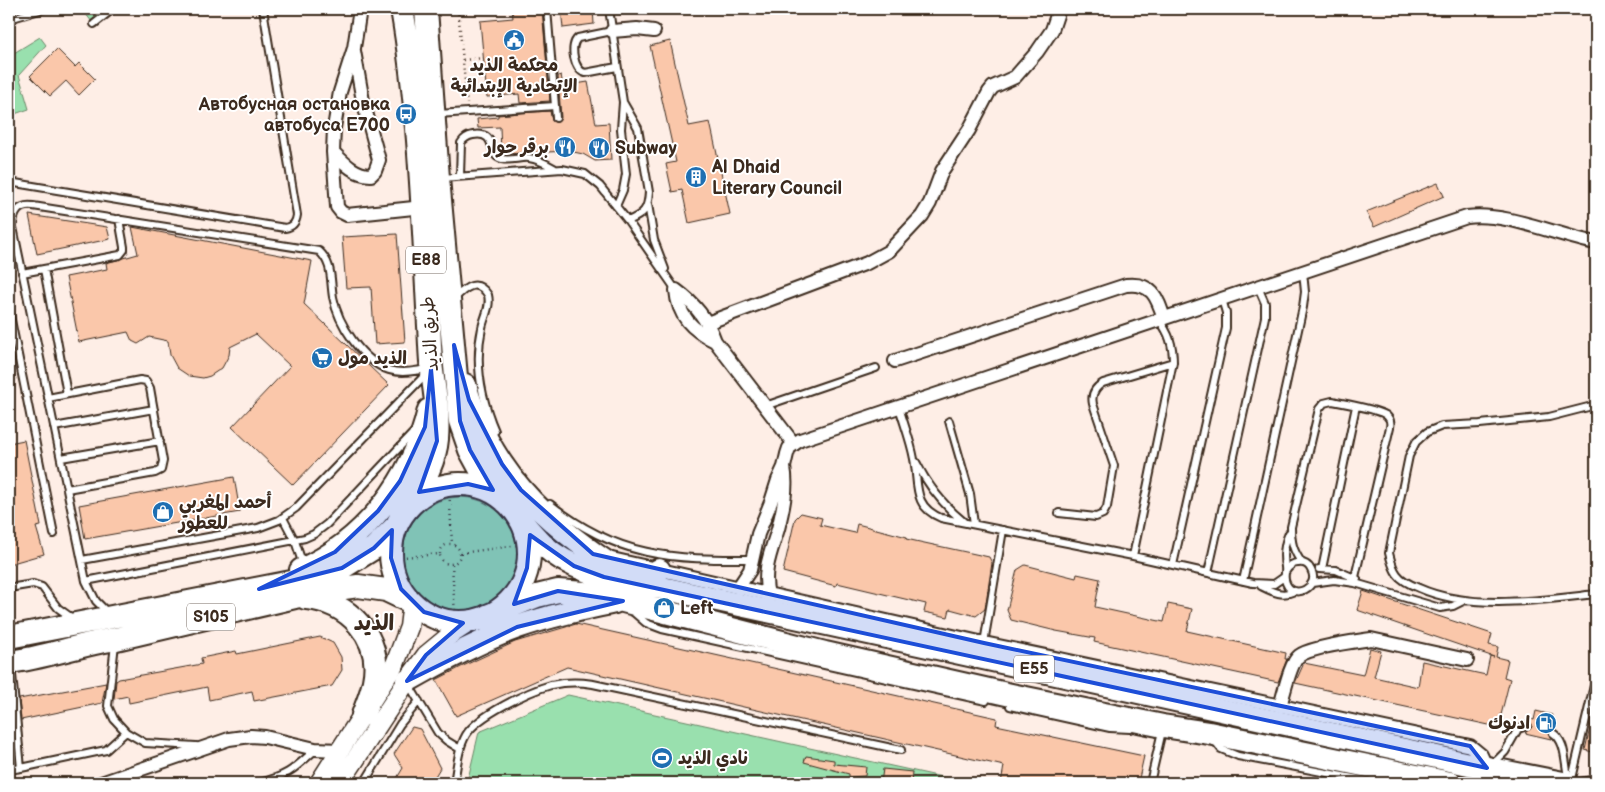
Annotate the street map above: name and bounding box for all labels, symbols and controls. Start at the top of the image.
public building icon: محكمة الذيد الإتحادية الإبتدائية [502,28,526,52]
place label: محكمة الذيد الإتحادية الإبتدائية [451,55,577,98]
place label: Автобусная остановка автобуса Е700 [198,94,391,136]
bus stop icon: Автобусная остановка автобуса Е700 [394,102,418,126]
restaurant icon: برقر حوار [553,135,577,159]
restaurant icon: Subway [587,136,611,160]
place label: برقر حوار [483,137,549,158]
place label: Subway [615,138,678,159]
place label: Al Dhaid Literary Council [711,157,842,199]
building icon: Al Dhaid Literary Council [684,165,708,189]
road number: E88 [406,246,446,274]
street label: طريق الذيد [417,296,443,372]
supermarket icon: الذيد مول [310,346,334,370]
place label: الذيد مول [338,348,407,369]
place label: أحمد المغربي للعطور [177,491,272,534]
shop icon: أحمد المغربي للعطور [151,500,175,524]
shop icon: Left [652,596,676,620]
place label: Left [680,598,713,619]
road number: S105 [187,604,235,630]
district label: الذيد [354,610,394,637]
road number: E55 [1014,656,1054,682]
fuel station icon: ادنوك [1534,711,1558,735]
place label: ادنوك [1488,713,1530,734]
sports icon: نادي الذيد [650,746,674,770]
place label: نادي الذيد [678,748,748,772]

